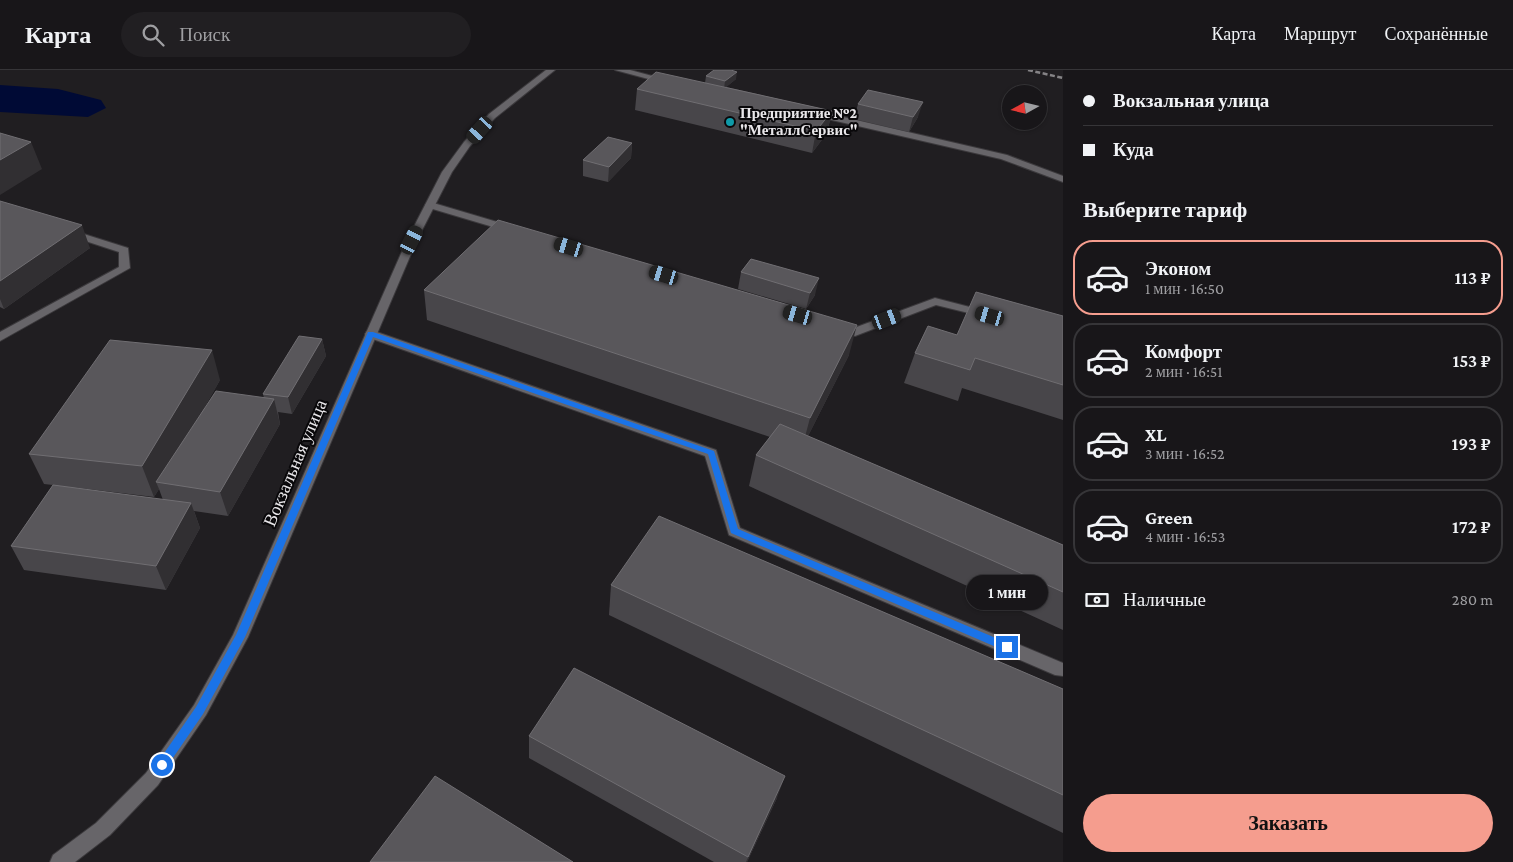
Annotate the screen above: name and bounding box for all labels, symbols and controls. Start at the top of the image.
search box [121,12,471,57]
text: Карта [25,21,91,48]
icon: search [139,21,167,49]
text: Поиск [179,24,230,45]
text: Карта [1211,24,1256,44]
text: Маршрут [1284,24,1356,44]
text: Сохранённые [1384,24,1488,44]
north arrow [1002,85,1048,130]
map controls [1002,85,1047,130]
text: Вокзальная улица [1113,90,1269,111]
place label: Предприятие №2 "МеталлСервис" [740,105,858,138]
car [464,114,495,146]
marker: Предприятие №2 "МеталлСервис" [724,116,736,128]
text: Куда [1113,139,1154,160]
text: Выберите тариф [1083,197,1247,222]
car [398,223,425,257]
car [552,235,585,259]
icon: car [1085,255,1130,300]
text: Эконом [1145,258,1211,279]
car [647,263,680,287]
text: 113 ₽ [1455,267,1491,288]
text: 1 мин · 16:50 [1145,280,1224,297]
car [781,304,814,326]
car [973,305,1006,327]
car [870,307,903,331]
icon: car [1085,338,1130,383]
text: Комфорт [1145,341,1222,362]
text: 153 ₽ [1453,350,1491,371]
text: 2 мин · 16:51 [1145,363,1223,380]
street label: Вокзальная улица [259,397,331,529]
icon: car [1085,421,1130,466]
text: XL [1145,424,1167,445]
text: 193 ₽ [1451,433,1491,454]
text: 3 мин · 16:52 [1145,445,1225,462]
icon: car [1085,504,1130,549]
text: Green [1145,507,1193,528]
text: 172 ₽ [1452,516,1491,537]
text: 4 мин · 16:53 [1145,528,1225,545]
callout: 1 мин [966,574,1048,610]
text: 1 мин [988,584,1026,601]
icon: cash [1083,586,1111,614]
text: Наличные [1123,589,1206,610]
text: 280 m [1452,591,1493,608]
route end [996,636,1018,658]
route start [151,754,173,776]
button: Заказать [1083,794,1493,852]

